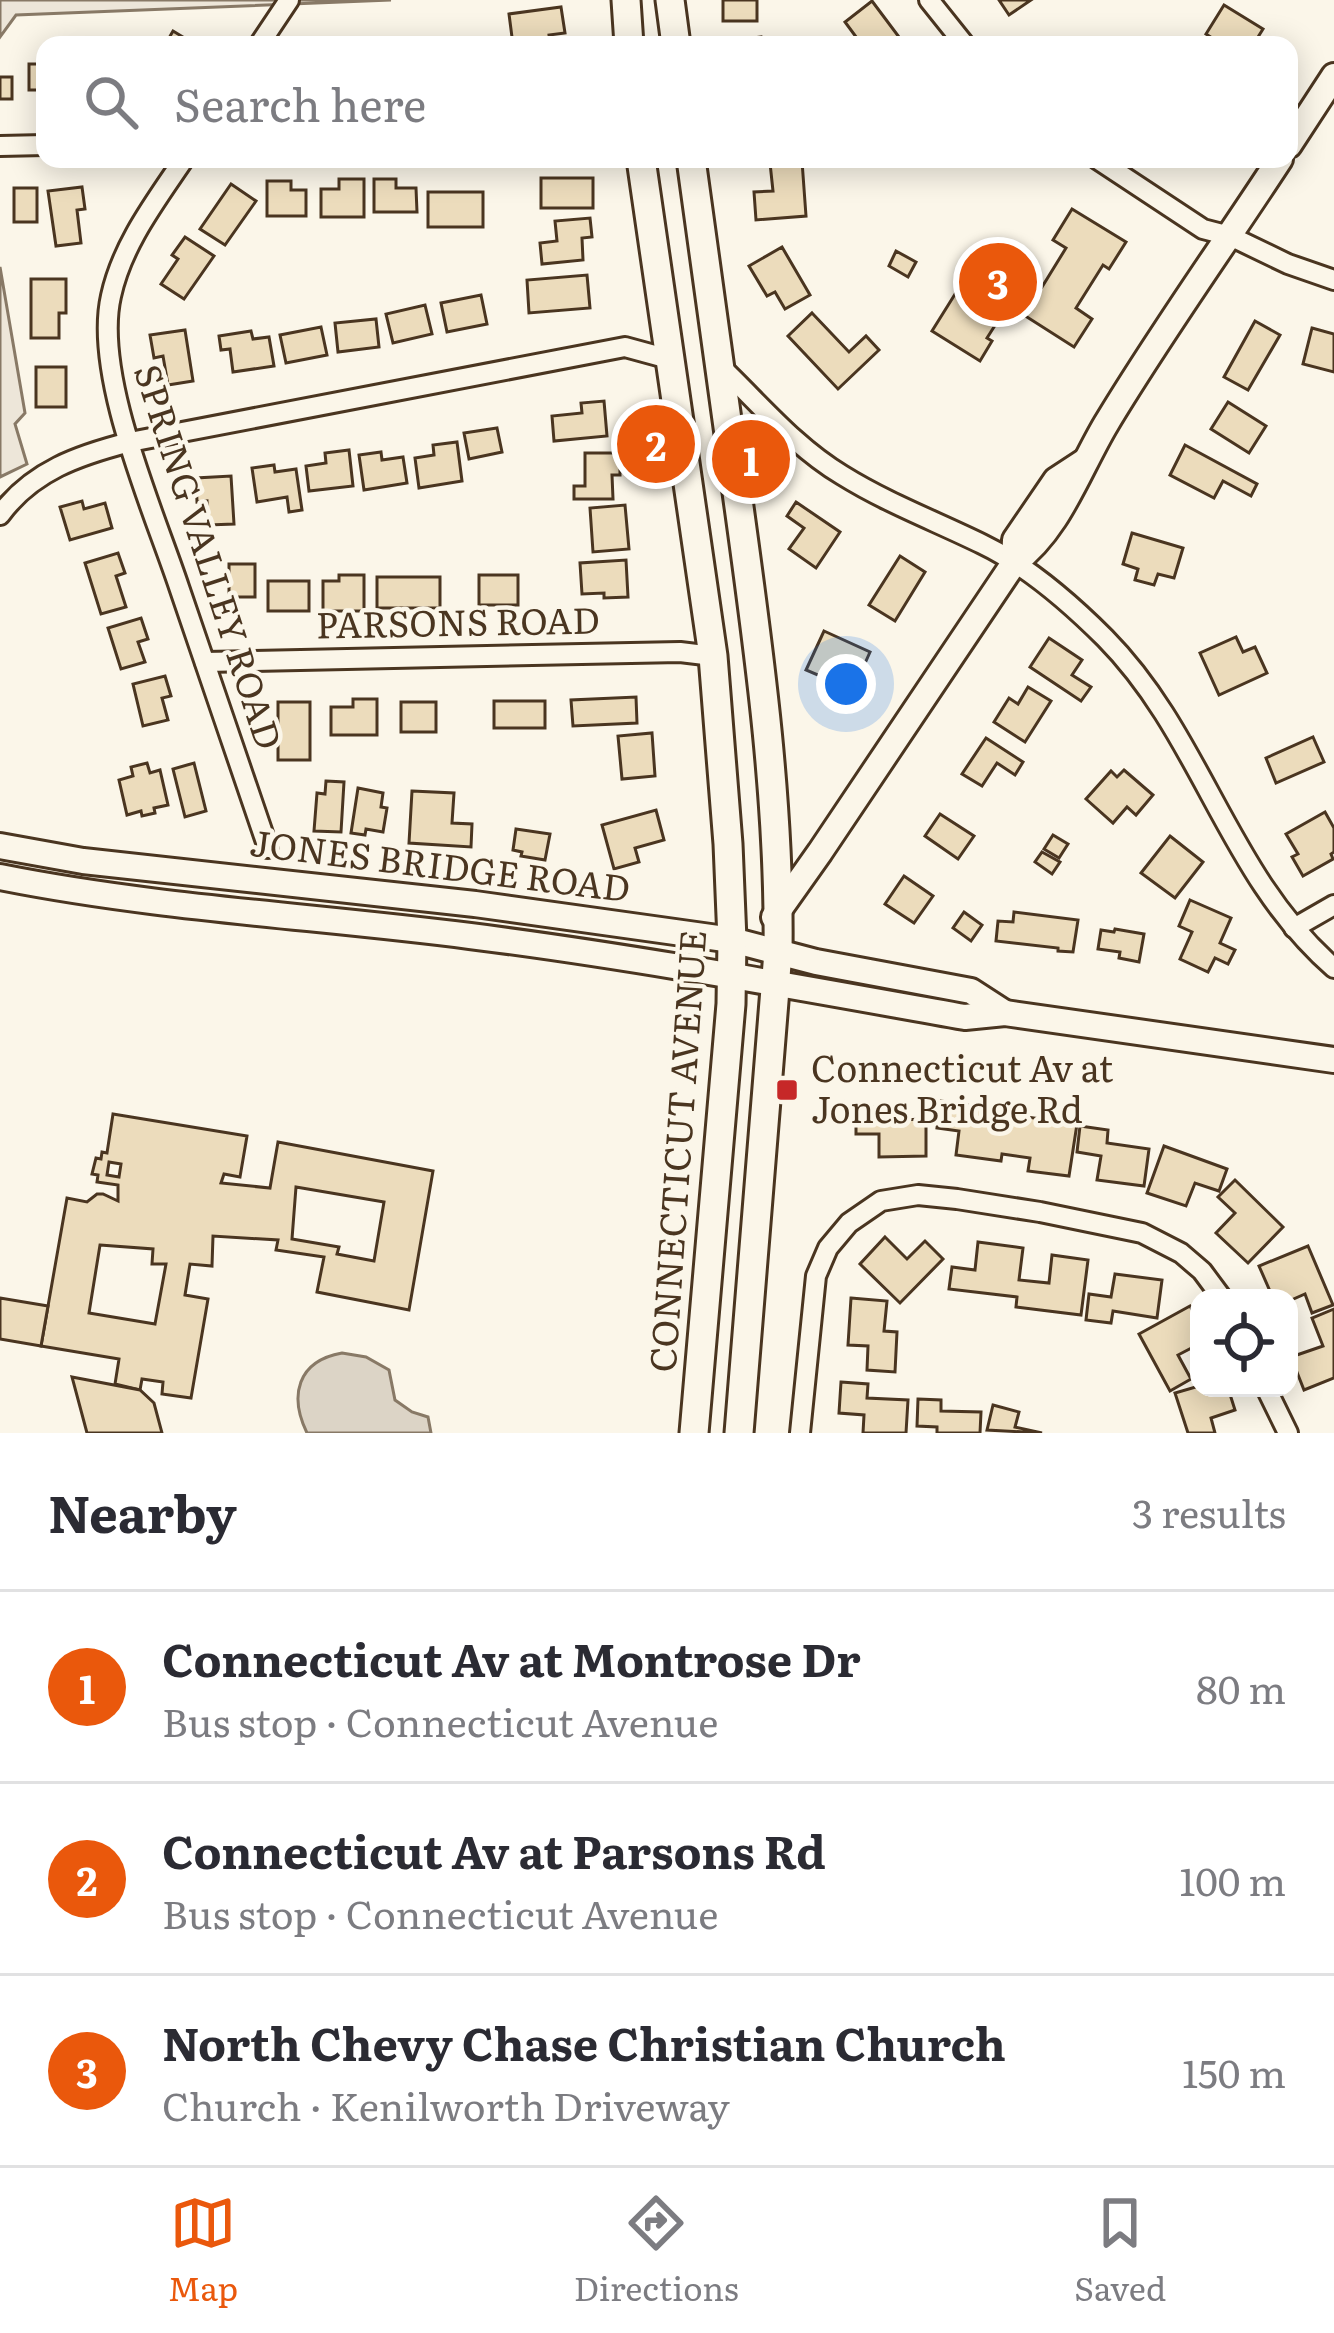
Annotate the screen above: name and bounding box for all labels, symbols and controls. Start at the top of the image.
search box [36,36,1298,168]
icon: search [78,69,144,135]
text: Search here [174,69,426,136]
pin: 3 [959,237,1037,327]
street label: SPRING VALLEY ROAD [123,357,298,756]
pin: 2 [617,399,695,489]
pin: 1 [712,414,790,504]
street label: PARSONS ROAD [316,592,600,649]
your location [816,654,876,714]
street label: JONES BRIDGE ROAD [247,814,634,913]
street label: CONNECTICUT AVENUE [634,928,717,1374]
place label: Connecticut Av at Jones Bridge Rd [811,1040,1114,1134]
marker: Connecticut Av at Jones Bridge Rd [774,1077,800,1103]
map controls [1190,1289,1298,1397]
button: locate [1190,1289,1298,1397]
text: Nearby [48,1473,237,1549]
text: 3 results [1132,1482,1286,1540]
text: Connecticut Av at Montrose Dr [162,1624,861,1691]
text: 1 [79,1658,95,1716]
text: 80 m [1196,1658,1286,1716]
text: Bus stop · Connecticut Avenue [162,1691,719,1749]
text: Connecticut Av at Parsons Rd [162,1816,826,1883]
text: 2 [77,1850,97,1908]
text: 100 m [1179,1850,1286,1908]
text: Bus stop · Connecticut Avenue [162,1883,719,1941]
text: North Chevy Chase Christian Church [162,2008,1006,2075]
text: 3 [76,2042,98,2100]
text: 150 m [1182,2042,1286,2100]
text: Church · Kenilworth Driveway [162,2075,730,2133]
tab: Map [168,2190,238,2311]
tab: Directions [574,2190,739,2311]
tab: Saved [1074,2190,1166,2311]

